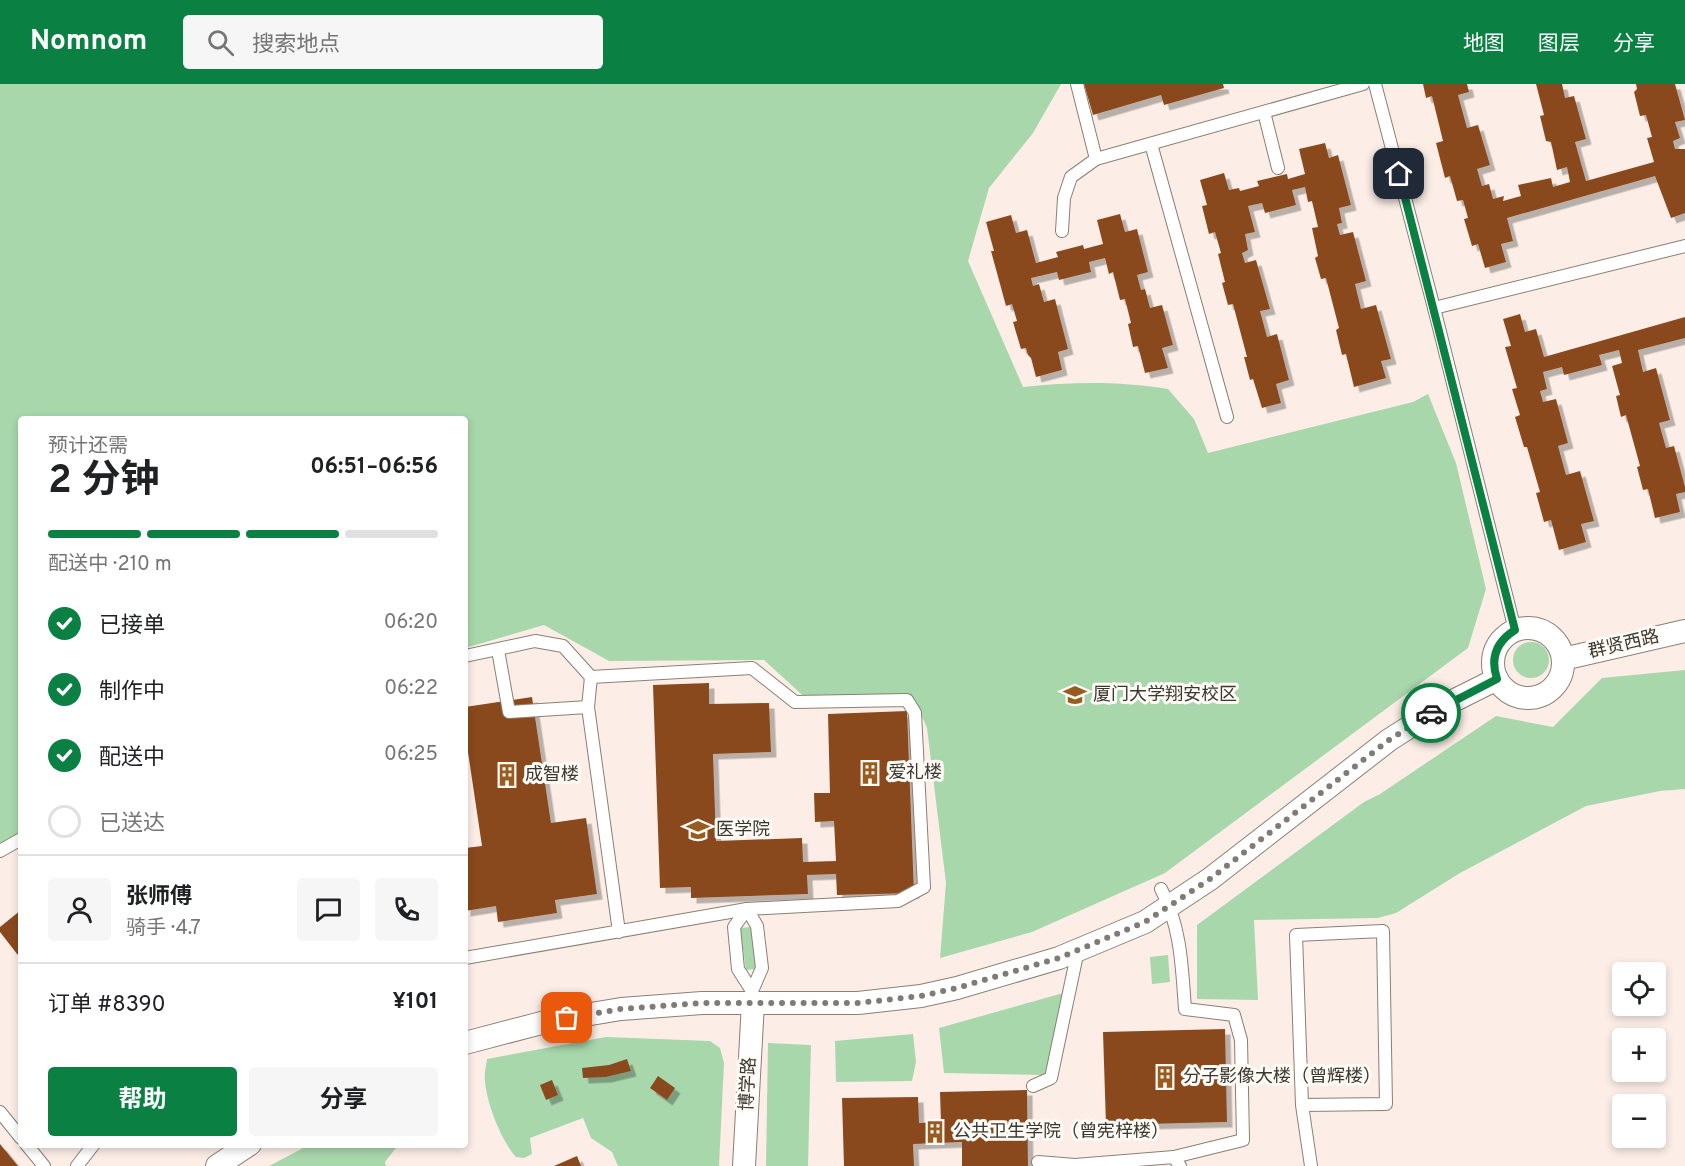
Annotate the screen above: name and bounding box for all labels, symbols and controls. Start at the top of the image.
search box [183,15,603,69]
text: Nomnom [30,24,147,60]
icon: search [204,26,237,59]
text: 地图 [1463,31,1505,58]
text: 图层 [1538,31,1580,58]
text: 分享 [1613,31,1655,58]
text: 搜索地点 [252,32,340,59]
pin [1373,148,1424,199]
icon: home [1382,157,1415,190]
text: 预计还需 [48,434,128,460]
text: 06:51–06:56 [310,454,438,481]
text: 2 分钟 [48,458,160,507]
text: 配送中 · 210 m [48,552,172,578]
icon: check [48,607,81,640]
text: 06:20 [384,610,438,636]
text: 已接单 [99,613,165,640]
street label: 群贤西路 [1586,626,1662,664]
icon: check [48,673,81,706]
text: 06:22 [384,676,438,702]
text: 制作中 [99,679,165,706]
school or university icon: 厦门大学翔安校区 [1062,682,1088,708]
courier [1401,683,1461,743]
place label: 厦门大学翔安校区 [1093,684,1237,707]
icon: car [1415,697,1448,730]
icon: check [48,739,81,772]
text: 06:25 [384,742,438,768]
text: 配送中 [99,745,165,772]
building icon: 爱礼楼 [857,760,883,786]
building icon: 成智楼 [494,762,520,788]
place label: 爱礼楼 [888,762,942,785]
place label: 成智楼 [525,764,579,787]
text: 已送达 [99,811,165,838]
school or university icon: 医学院 [685,817,711,843]
place label: 医学院 [716,819,770,842]
button: person [48,878,111,941]
button: chat [297,878,360,941]
button: phone [375,878,438,941]
text: 张师傅 [126,884,192,911]
text: 骑手 · 4.7 [126,916,201,942]
map controls [1612,962,1666,1148]
button: locate [1612,962,1666,1016]
text: ¥101 [393,989,438,1016]
text: 订单 #8390 [48,992,166,1019]
pin [541,992,592,1043]
icon: bag [550,1001,583,1034]
button: + [1612,1028,1666,1082]
street label: 博学路 [736,1056,762,1112]
building icon: 分子影像大楼（曾辉楼） [1152,1064,1178,1090]
place label: 分子影像大楼（曾辉楼） [1183,1066,1381,1089]
button: 帮助 [48,1067,237,1136]
button: 分享 [249,1067,438,1136]
button: − [1612,1094,1666,1148]
building icon: 公共卫生学院（曾宪梓楼） [922,1119,948,1145]
place label: 公共卫生学院（曾宪梓楼） [953,1121,1169,1144]

